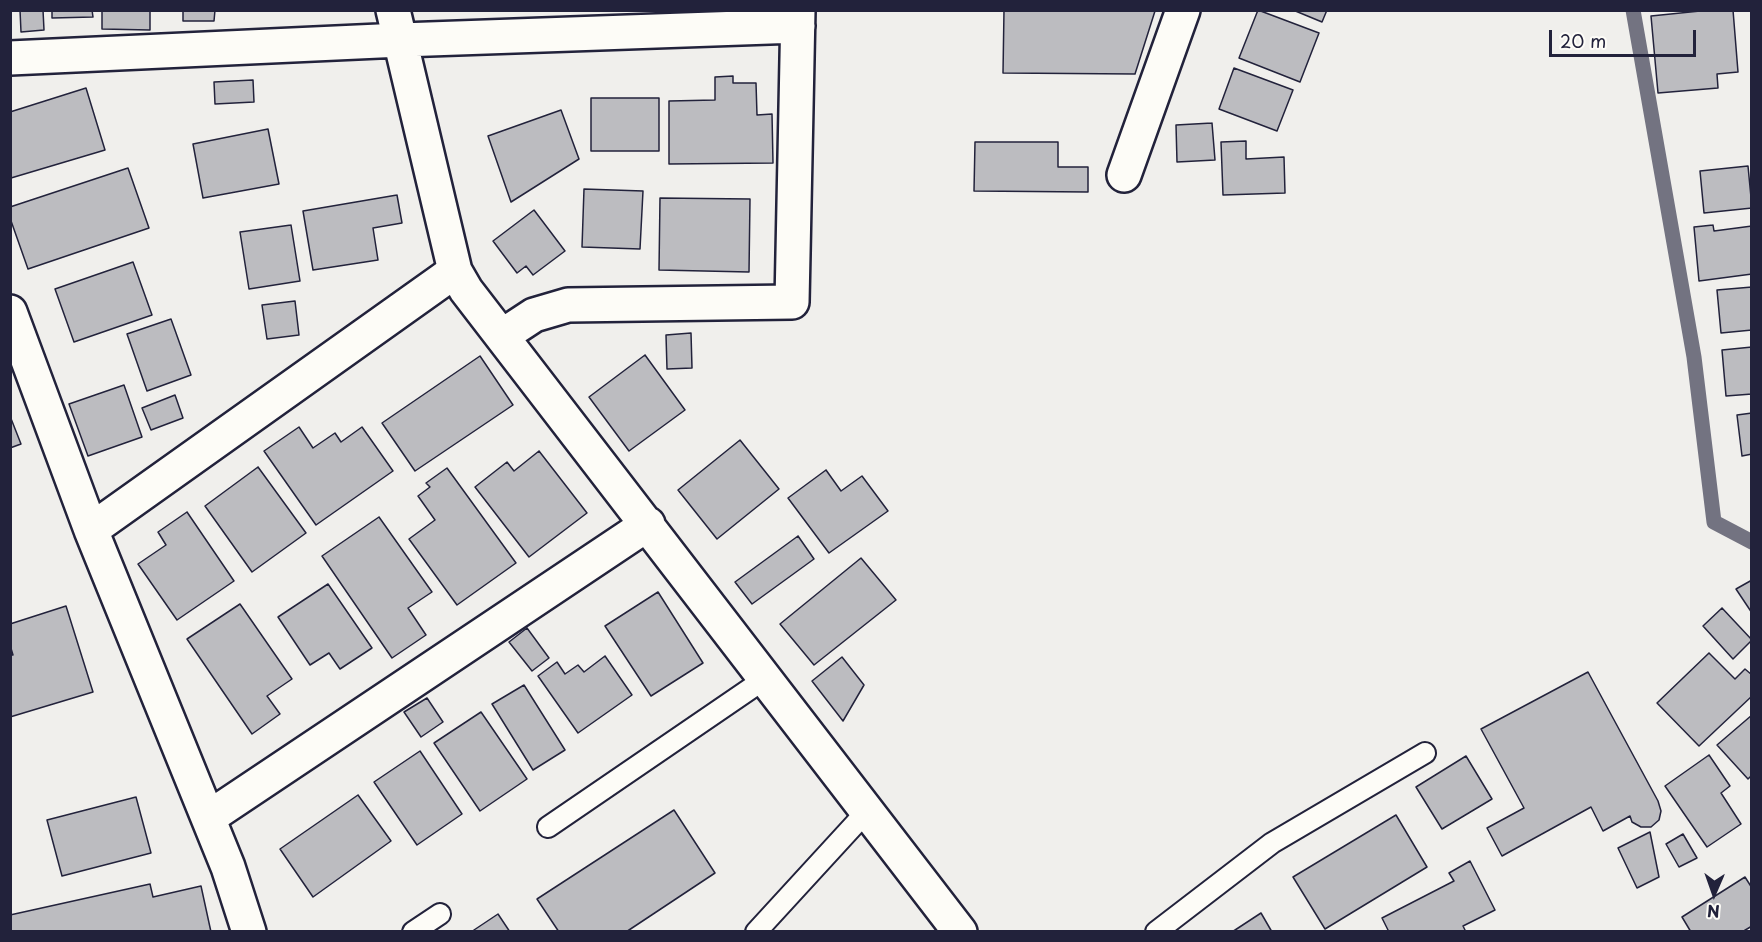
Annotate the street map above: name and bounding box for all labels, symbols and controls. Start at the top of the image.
scale bar [1552,18,1699,56]
text: 20 m [1560,27,1606,54]
north arrow [1684,864,1744,924]
text: N [1707,900,1720,924]

